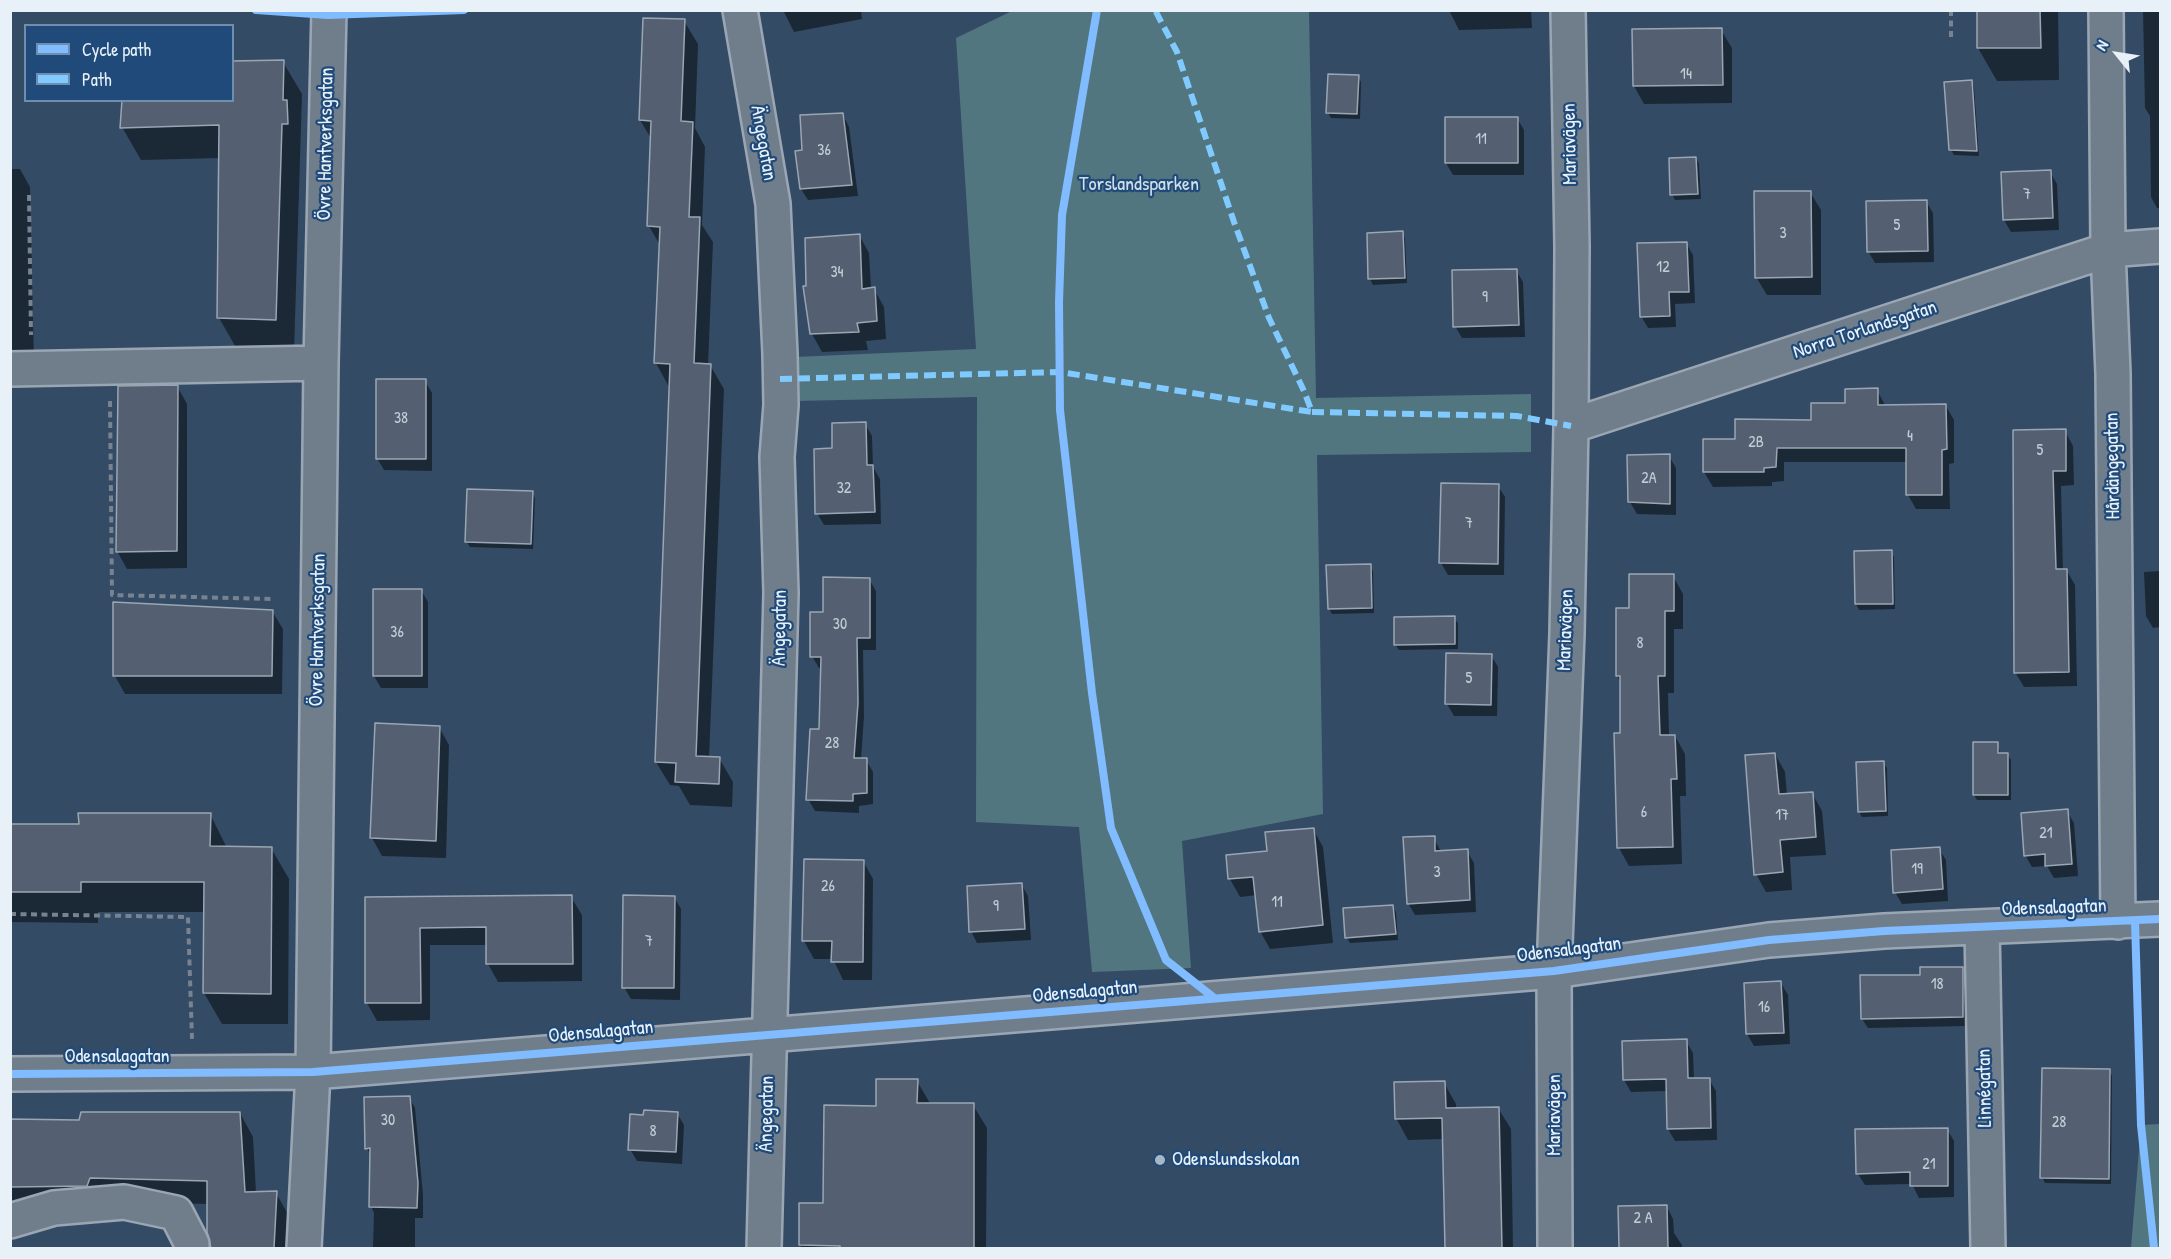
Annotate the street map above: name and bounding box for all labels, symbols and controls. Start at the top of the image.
legend [24,24,234,102]
north arrow [2087,24,2147,84]
text: N [2090,36,2113,54]
text: Cycle path [82,37,151,62]
house number: 14 [1680,65,1692,85]
text: Path [82,67,111,92]
street label: Övre Hantverksgatan [313,67,339,221]
street label: Ängegatan [745,103,781,183]
street label: Mariavägen [1557,103,1583,185]
house number: 11 [1475,130,1487,150]
house number: 36 [817,141,831,161]
park label: Torslandsparken [1079,173,1199,197]
house number: 7 [2023,185,2031,205]
house number: 5 [1894,216,1900,236]
house number: 3 [1779,224,1787,244]
house number: 12 [1656,258,1670,278]
house number: 34 [830,263,844,283]
house number: 9 [1482,288,1488,308]
street label: Norra Torlandsgatan [1790,295,1940,365]
house number: 38 [394,409,408,429]
street label: Hårdängegatan [2100,412,2126,520]
house number: 4 [1907,427,1913,447]
house number: 2B [1748,433,1764,453]
house number: 5 [2037,441,2043,461]
house number: 2A [1641,469,1657,489]
house number: 32 [837,479,851,499]
house number: 7 [1465,514,1473,534]
street label: Övre Hantverksgatan [305,553,331,707]
street label: Mariavägen [1553,589,1579,671]
street label: Ängegatan [767,590,793,666]
house number: 30 [833,615,847,635]
house number: 36 [390,623,404,643]
house number: 8 [1637,634,1643,654]
house number: 5 [1466,669,1472,689]
house number: 28 [825,734,839,754]
house number: 6 [1641,803,1647,823]
house number: 17 [1775,806,1789,826]
house number: 21 [2039,824,2053,844]
house number: 19 [1911,860,1923,880]
house number: 3 [1433,863,1441,883]
house number: 26 [821,877,835,897]
house number: 11 [1271,893,1283,913]
street label: Odensalagatan [2001,894,2107,922]
house number: 9 [993,897,999,917]
house number: 7 [645,932,653,952]
street label: Odensalagatan [1515,932,1623,968]
street label: Odensalagatan [1032,975,1138,1009]
house number: 18 [1931,975,1943,995]
house number: 16 [1758,998,1770,1018]
street label: Odensalagatan [548,1015,654,1049]
street label: Odensalagatan [64,1045,170,1069]
street label: Linnégatan [1972,1049,1998,1127]
street label: Mariavägen [1543,1074,1567,1156]
street label: Ängegatan [754,1076,780,1152]
house number: 30 [381,1111,395,1131]
house number: 28 [2052,1113,2066,1133]
house number: 8 [650,1122,656,1142]
place label: Odenslundsskolan [1172,1148,1300,1172]
marker: Odenslundsskolan [1153,1153,1167,1167]
house number: 21 [1922,1155,1936,1175]
house number: 2 A [1634,1209,1652,1229]

